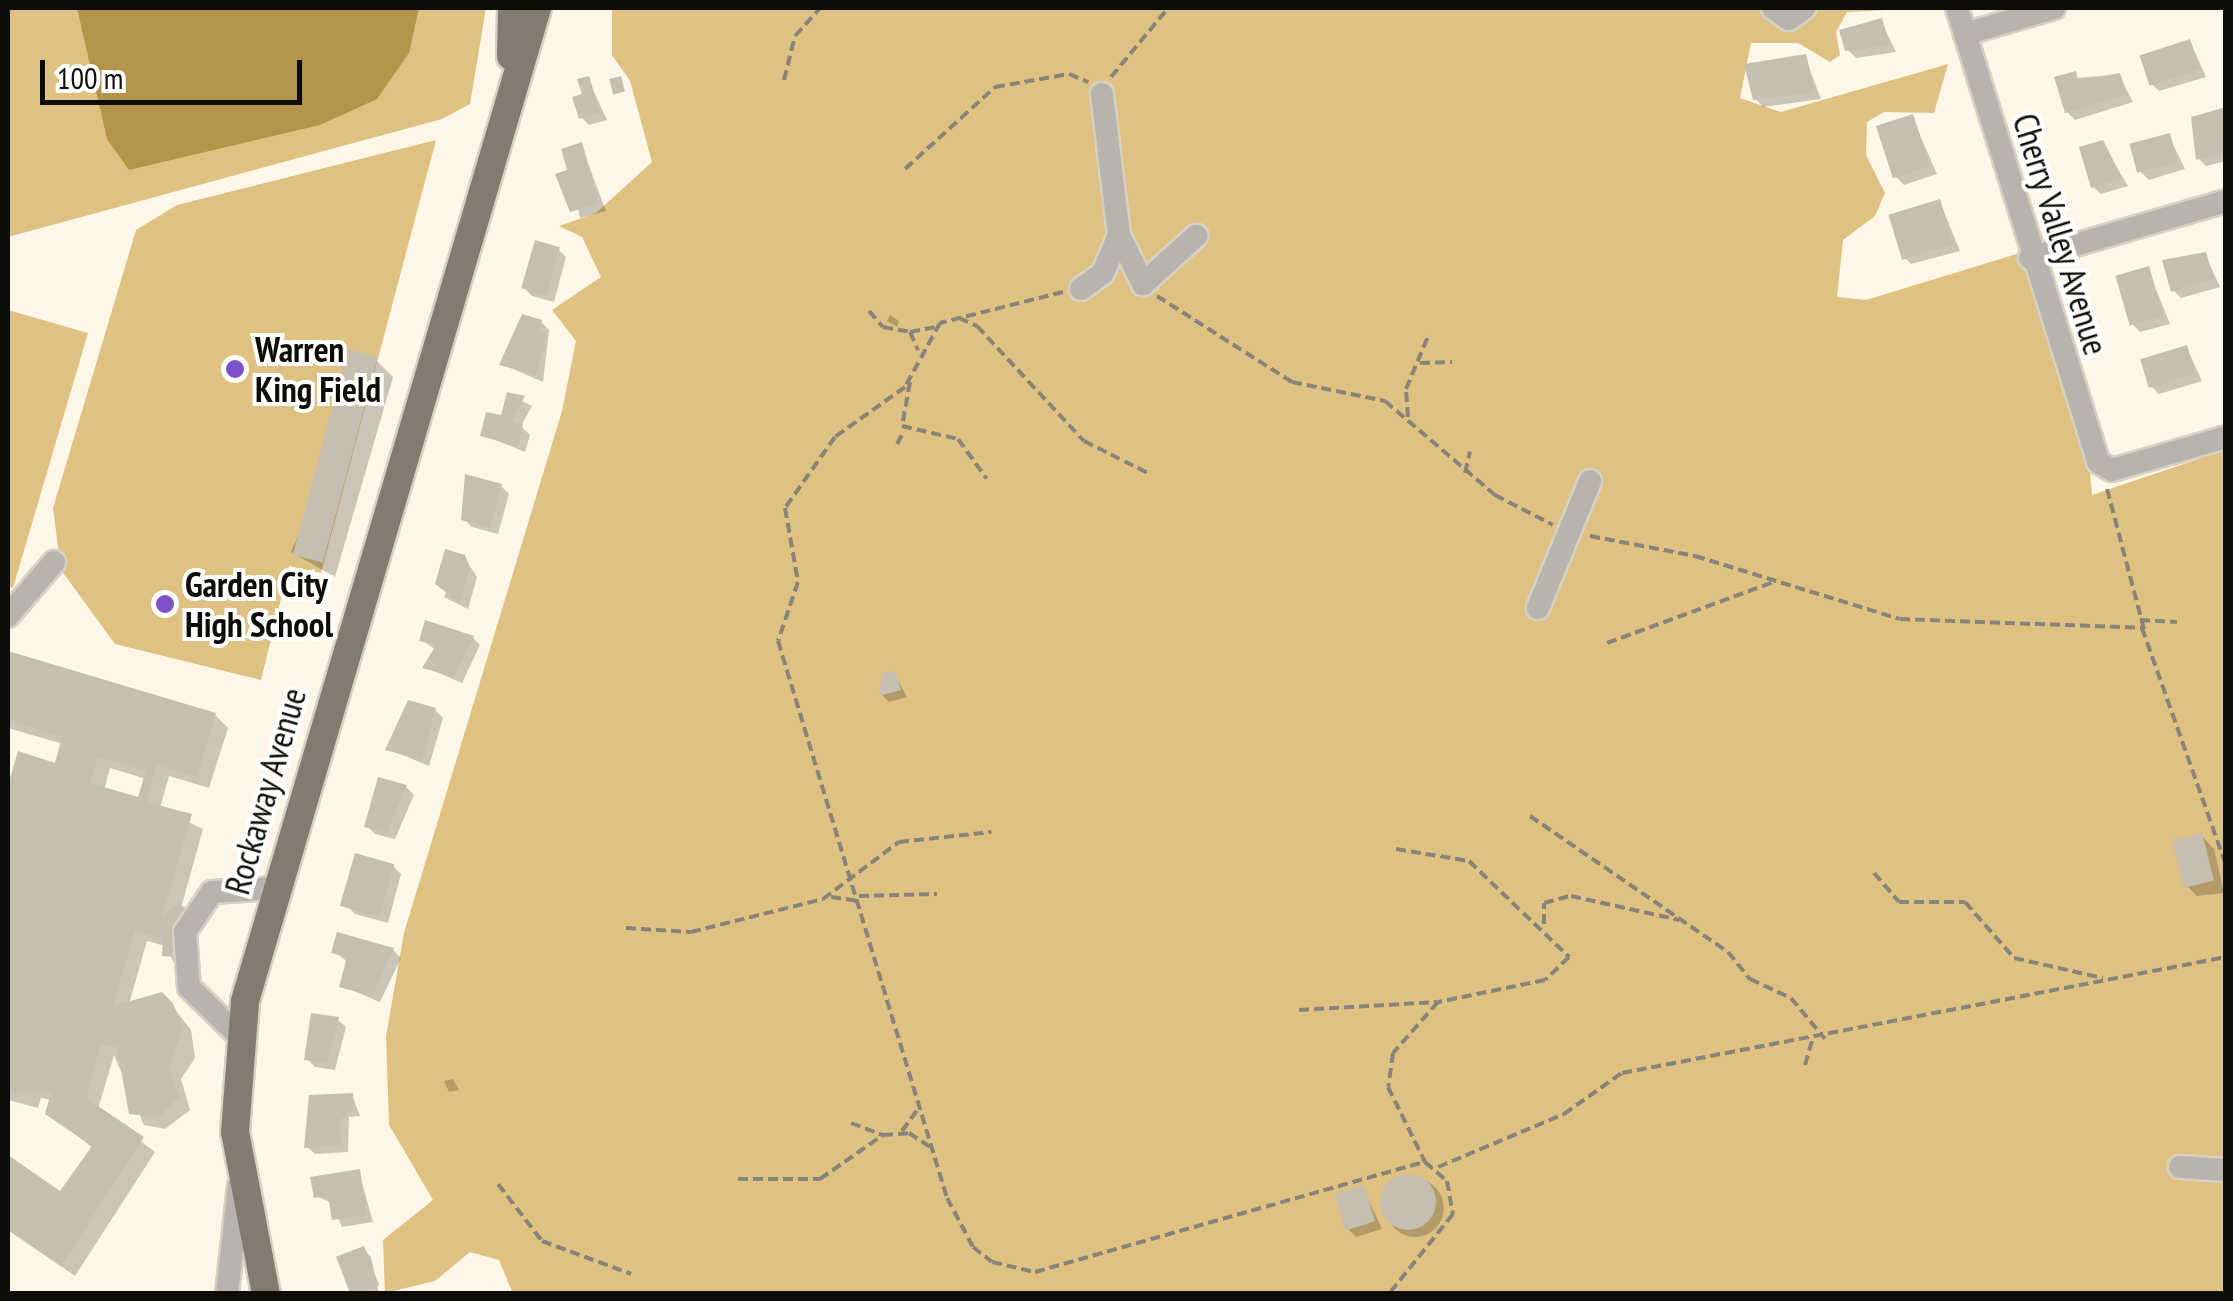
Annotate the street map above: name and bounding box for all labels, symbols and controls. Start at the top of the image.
scale bar [45,40,308,102]
text: 100 m [57,58,123,97]
street label: Cherry Valley Avenue [2004,107,2118,361]
place label: Warren King Field [255,328,381,410]
marker: Warren King Field [224,358,246,380]
place label: Garden City High School [185,563,333,645]
marker: Garden City High School [154,593,176,615]
street label: Rockaway Avenue [215,682,315,900]

